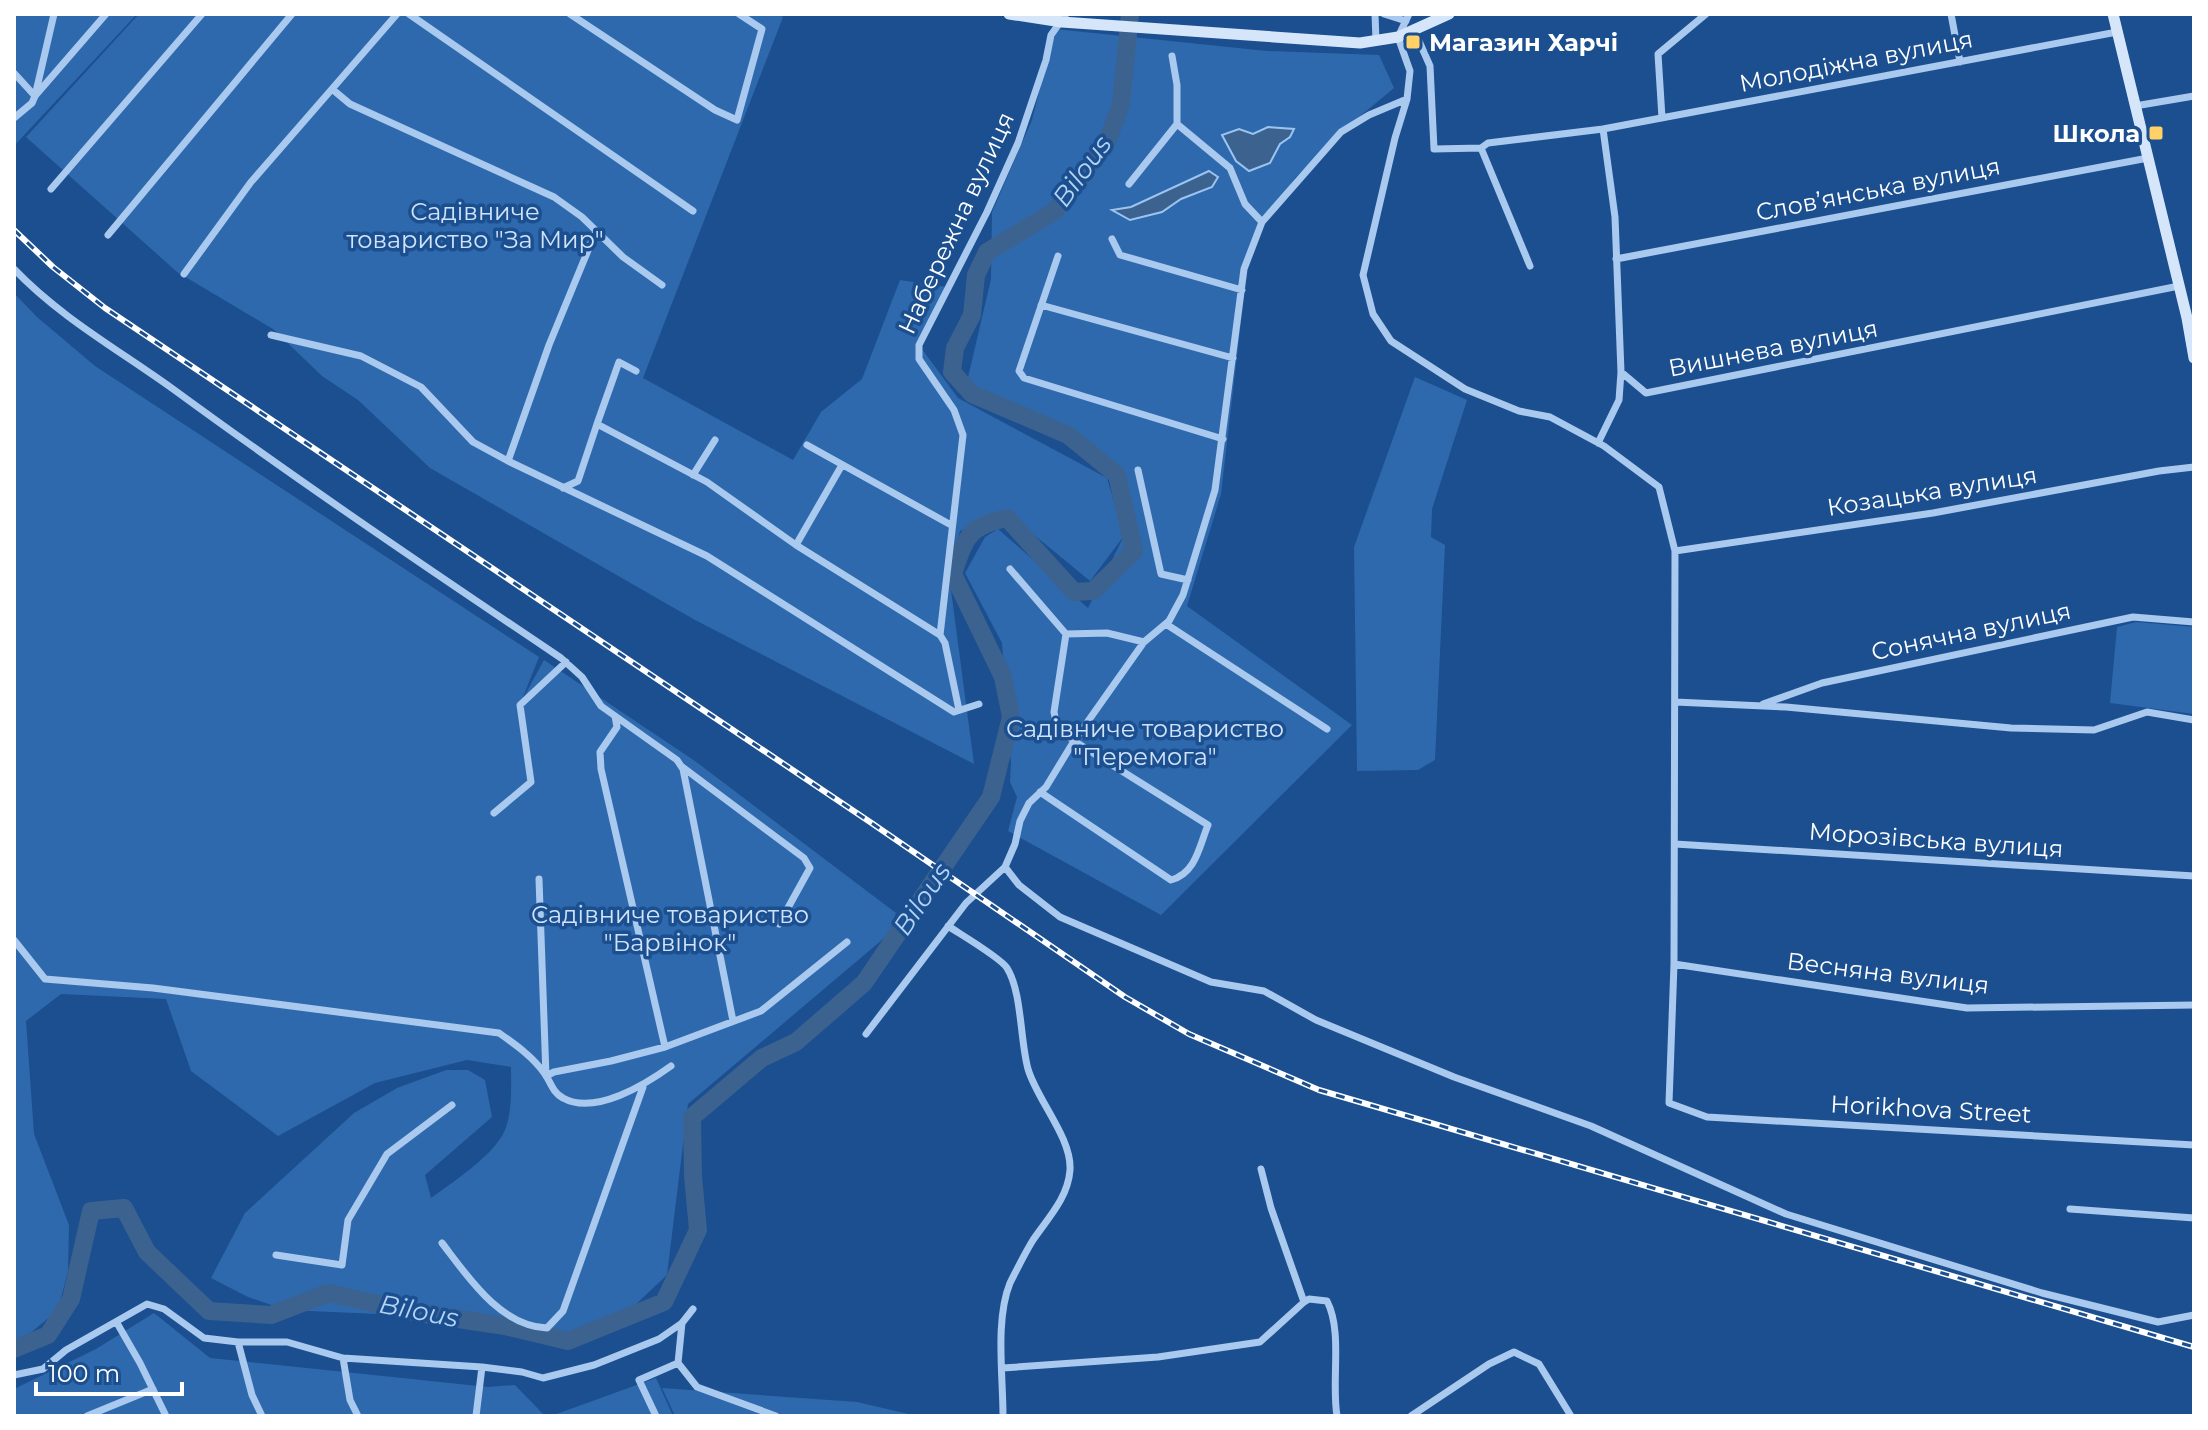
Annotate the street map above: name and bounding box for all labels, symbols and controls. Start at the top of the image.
street label: Молодіжна вулиця [1737,24,1975,98]
place label: Магазин Харчі [1429,28,1618,57]
marker: Магазин Харчі [1404,33,1422,51]
street label: Набережна вулиця [892,107,1020,339]
place label: Школа [2053,119,2140,148]
marker: Школа [2147,124,2165,142]
water label: Bilous [1046,129,1119,213]
street label: Словʼянська вулиця [1753,151,2003,227]
park label: Садівниче товариство "За Мир" [346,197,604,254]
street label: Вишнева вулиця [1666,313,1880,383]
street label: Козацька вулиця [1825,460,2039,522]
street label: Сонячна вулиця [1868,596,2074,666]
park label: Садівниче товариство "Перемога" [1006,714,1284,771]
street label: Морозівська вулиця [1808,817,2064,863]
water label: Bilous [886,857,958,941]
park label: Садівниче товариство "Барвінок" [531,900,809,957]
street label: Весняна вулиця [1785,946,1991,1000]
street label: Horikhova Street [1830,1089,2033,1129]
water label: Bilous [377,1288,462,1334]
scale bar [36,1346,182,1396]
text: 100 m [48,1359,120,1388]

